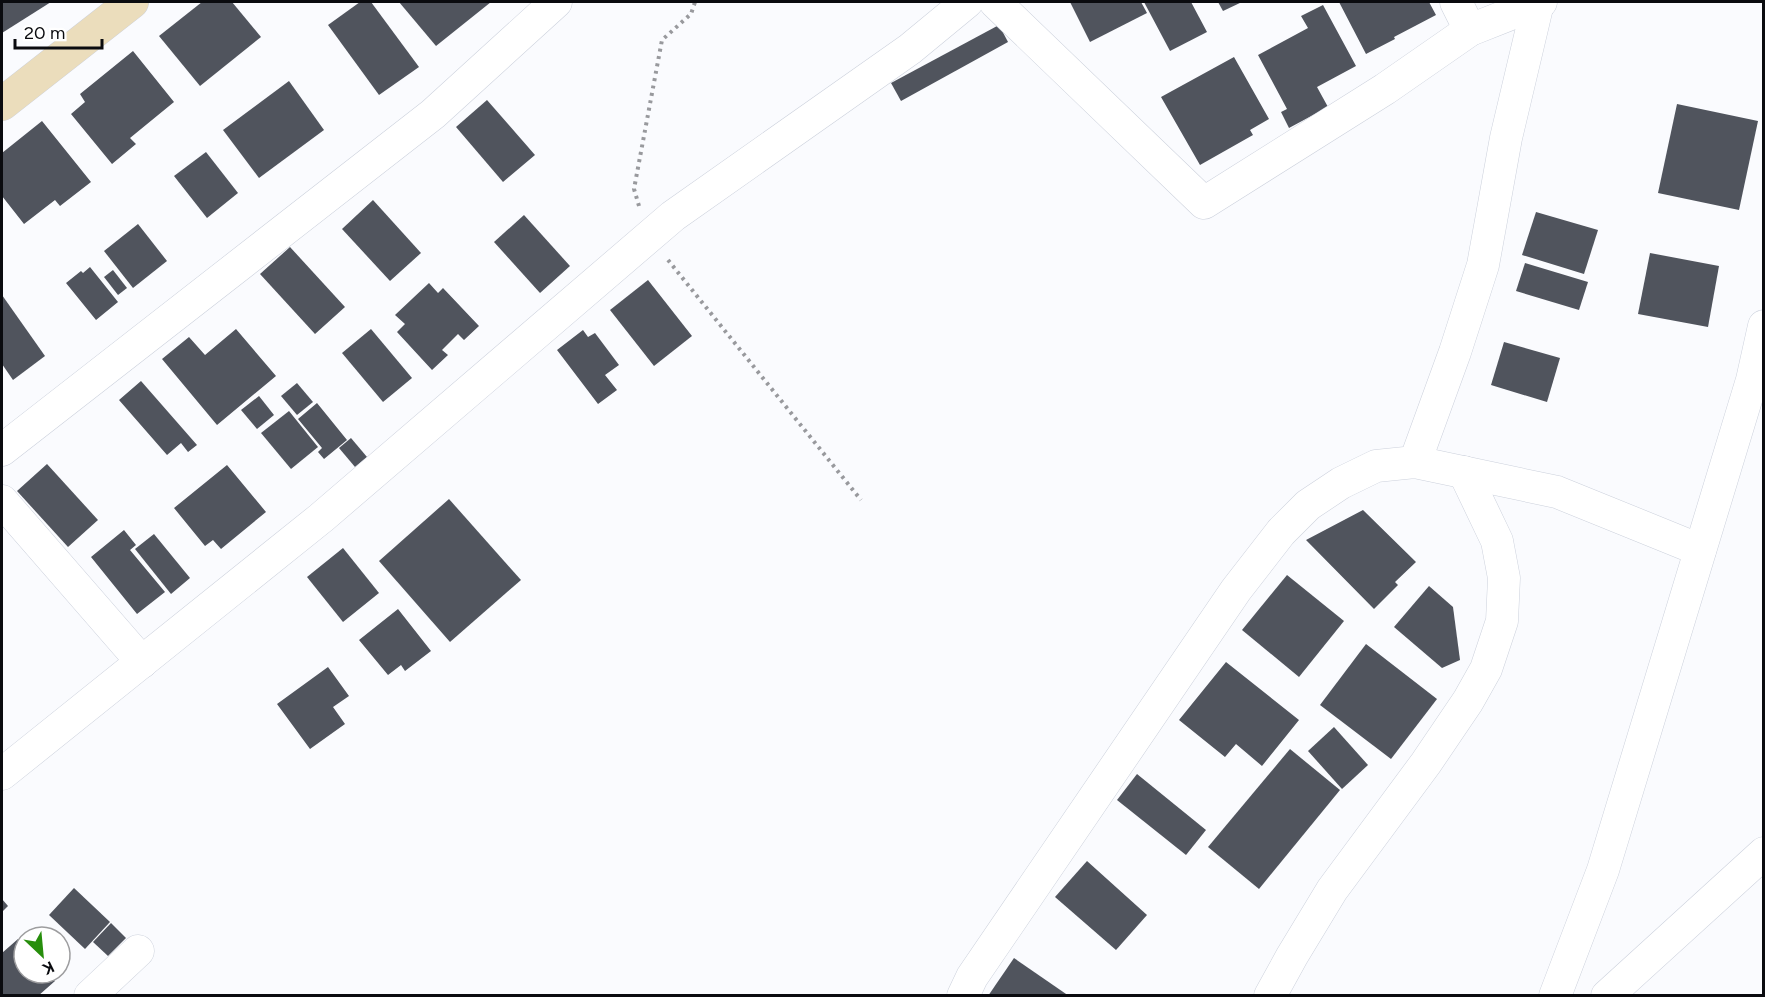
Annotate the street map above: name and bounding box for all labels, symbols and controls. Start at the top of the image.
scale bar [15,12,102,50]
text: 20 m [24,22,65,44]
north arrow [12,925,72,985]
text: K [39,957,57,979]

